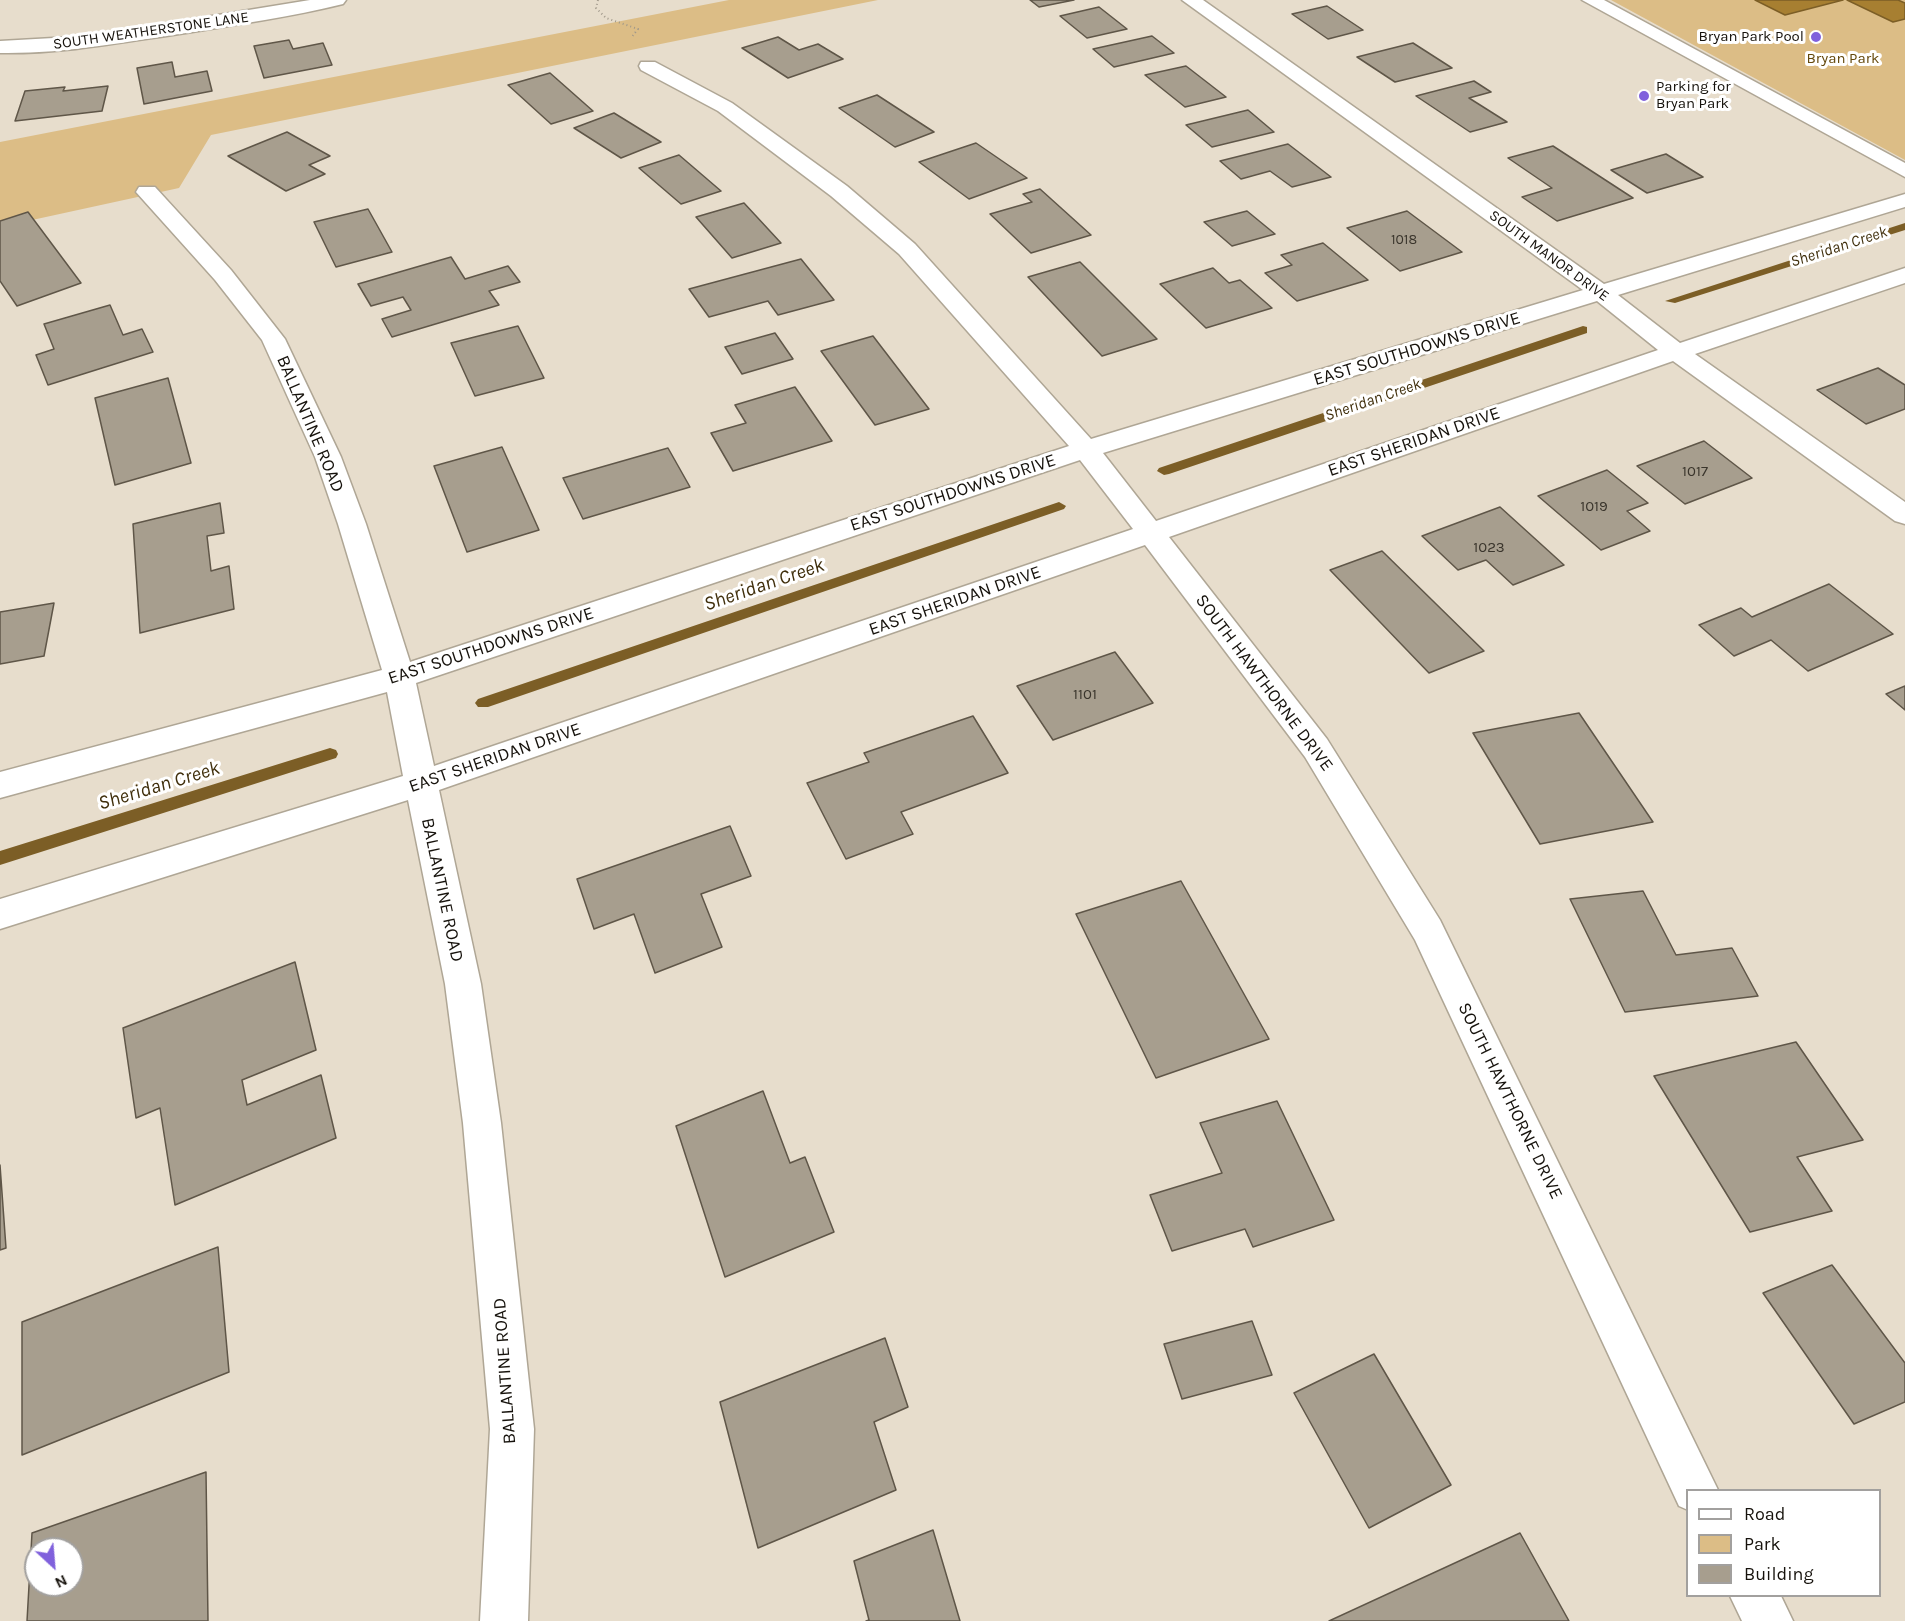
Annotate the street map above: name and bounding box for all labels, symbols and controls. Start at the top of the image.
street label: SOUTH WEATHERSTONE LANE [52,8,250,54]
place label: Bryan Park Pool [1699,28,1804,46]
marker: Bryan Park Pool [1809,30,1823,44]
park label: Bryan Park [1806,50,1880,68]
place label: Parking for Bryan Park [1656,78,1731,113]
marker: Parking for Bryan Park [1637,89,1651,103]
street label: SOUTH MANOR DRIVE [1486,206,1612,306]
water label: Sheridan Creek [1788,222,1890,272]
house number: 1018 [1391,232,1417,248]
street label: EAST SOUTHDOWNS DRIVE [1311,307,1523,391]
street label: BALLANTINE ROAD [271,352,349,496]
water label: Sheridan Creek [1322,375,1424,425]
street label: EAST SHERIDAN DRIVE [1325,402,1503,482]
street label: EAST SOUTHDOWNS DRIVE [847,449,1059,537]
house number: 1017 [1682,463,1708,481]
house number: 1019 [1580,498,1608,516]
house number: 1023 [1473,539,1505,557]
water label: Sheridan Creek [701,553,827,617]
street label: EAST SHERIDAN DRIVE [866,561,1044,641]
street label: SOUTH HAWTHORNE DRIVE [1190,590,1338,776]
street label: EAST SOUTHDOWNS DRIVE [385,602,597,690]
house number: 1101 [1073,686,1097,704]
street label: EAST SHERIDAN DRIVE [406,718,584,798]
water label: Sheridan Creek [95,756,223,816]
street label: BALLANTINE ROAD [416,816,468,964]
street label: SOUTH HAWTHORNE DRIVE [1453,999,1567,1203]
street label: BALLANTINE ROAD [489,1297,521,1445]
legend [1686,1489,1881,1597]
text: Road [1744,1503,1785,1525]
text: Park [1744,1533,1781,1555]
north arrow [24,1537,84,1597]
text: Building [1744,1563,1814,1585]
text: N [52,1571,71,1593]

